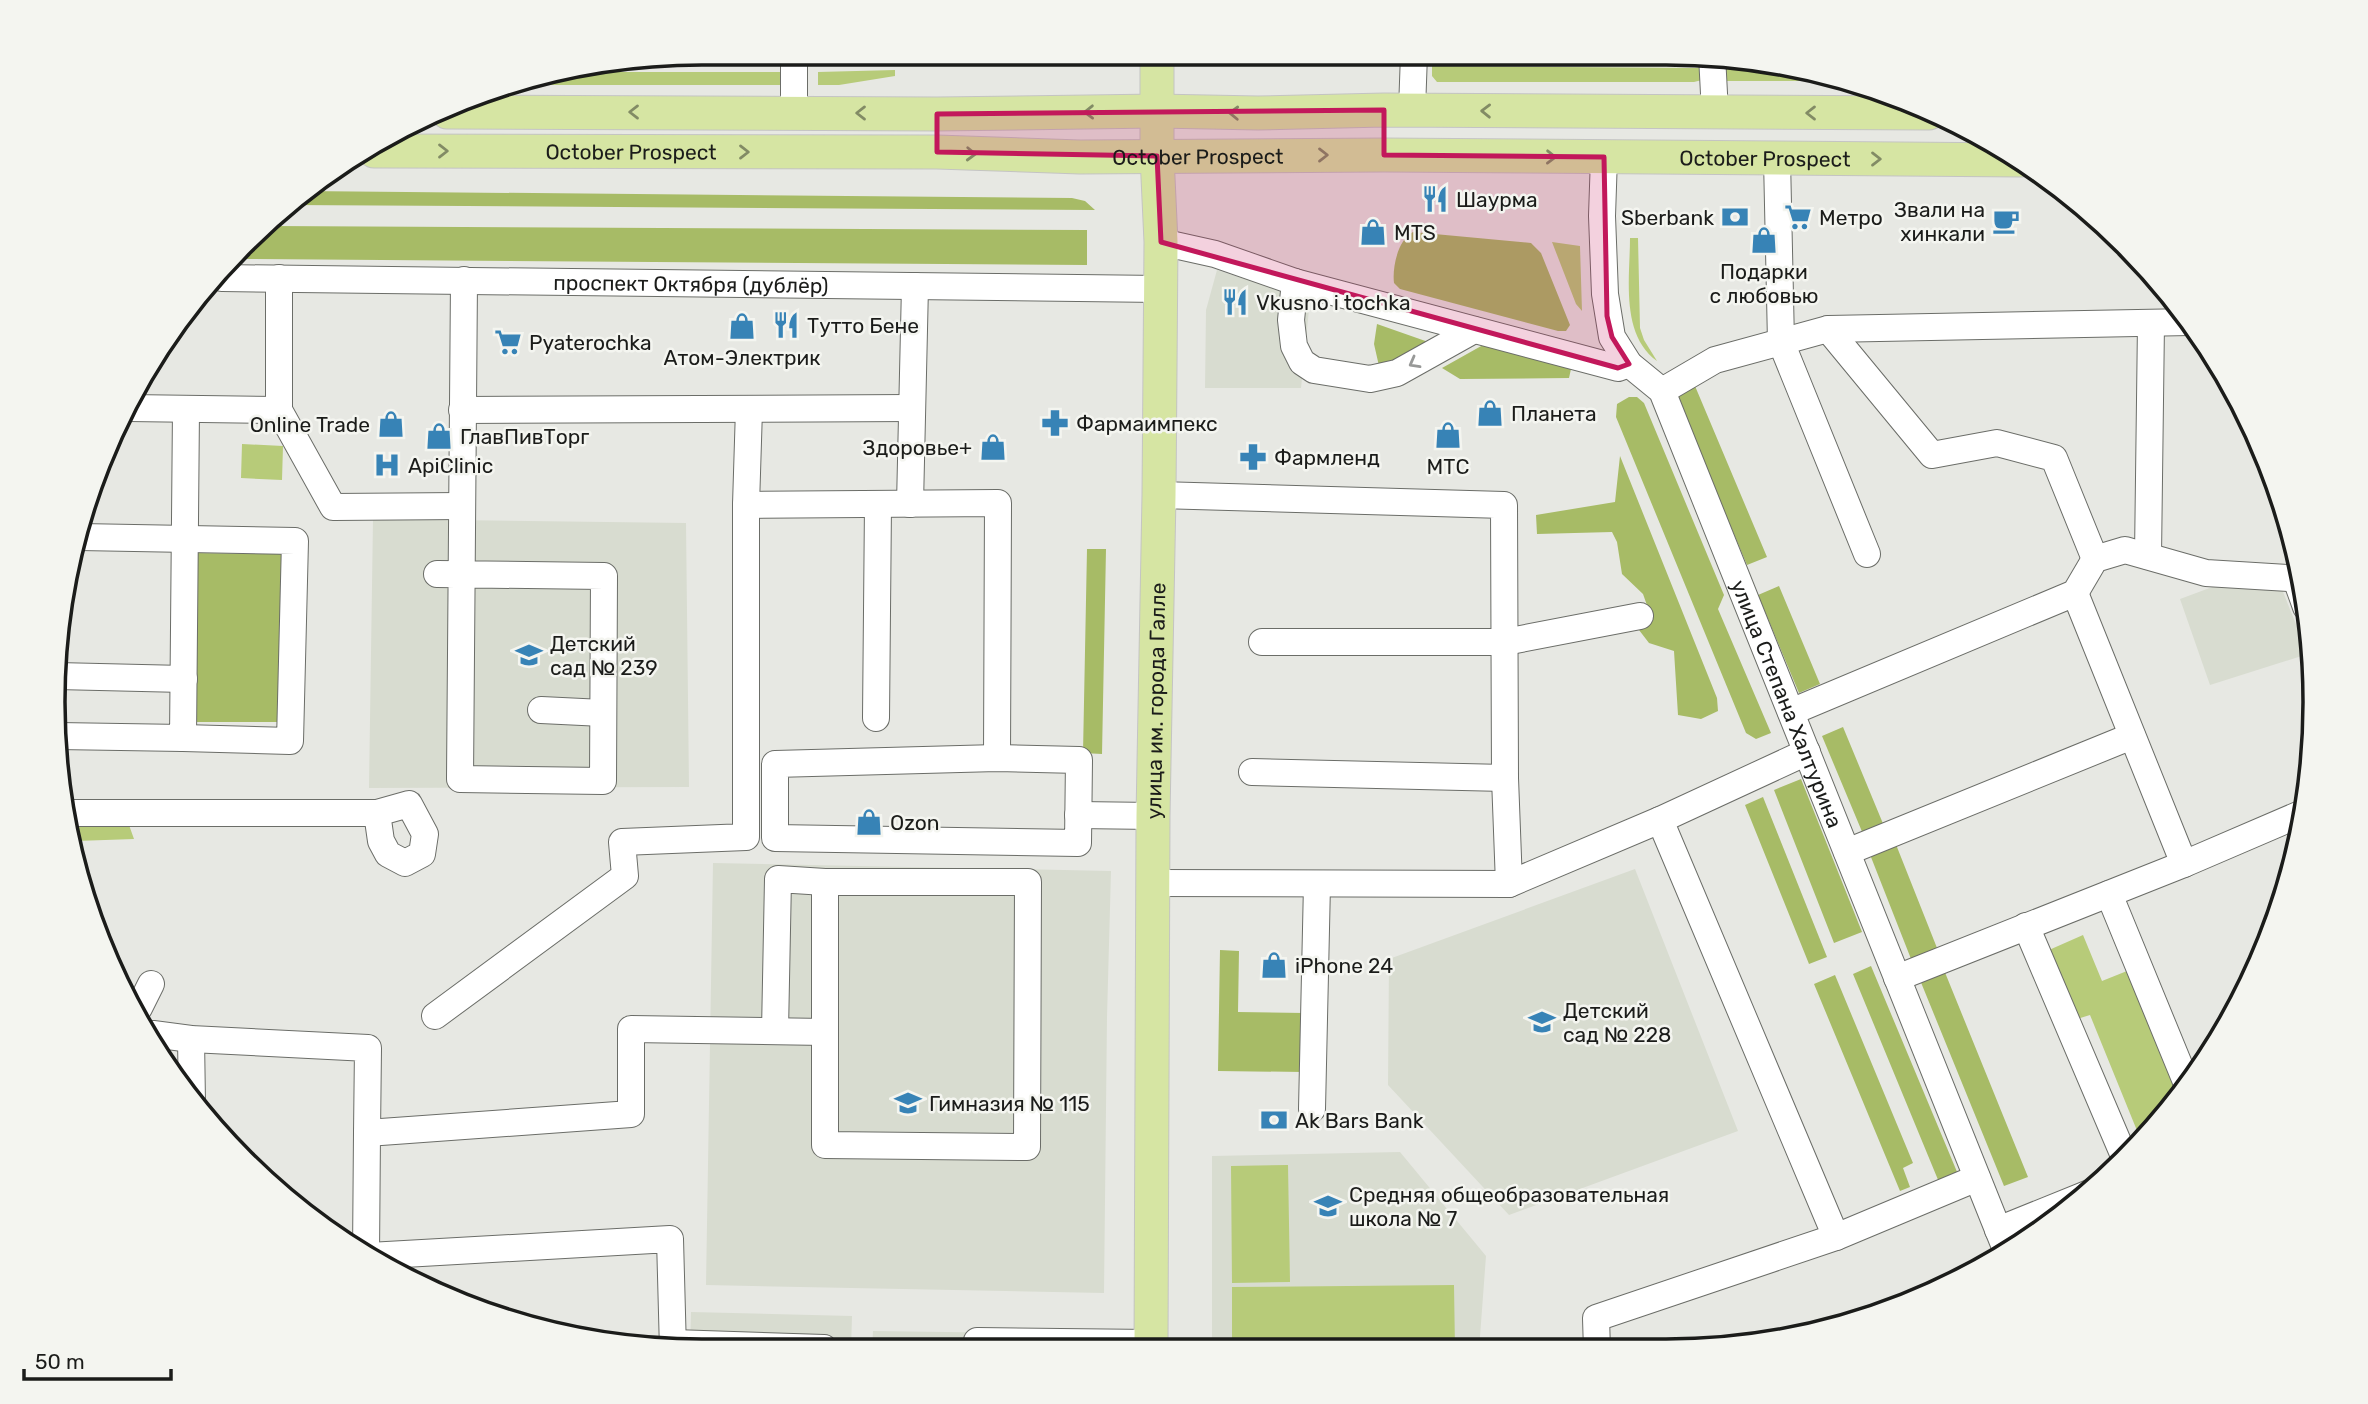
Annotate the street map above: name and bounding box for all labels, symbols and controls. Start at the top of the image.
one-way arrow [1480,103,1491,119]
one-way arrow [628,104,638,120]
one-way arrow [1083,105,1094,120]
one-way arrow [1228,105,1239,120]
one-way arrow [1806,105,1816,121]
one-way arrow [855,106,866,121]
street label: October Prospect [545,139,717,164]
one-way arrow [438,143,448,159]
street label: October Prospect [1112,143,1284,169]
one-way arrow [739,144,749,160]
street label: October Prospect [1679,145,1851,171]
one-way arrow [966,146,977,161]
one-way arrow [1319,147,1329,163]
one-way arrow [1546,149,1557,165]
one-way arrow [1872,151,1882,167]
restaurant icon: Шаурма [1420,184,1450,214]
place label: Шаурма [1456,187,1538,212]
place label: Звали на хинкали [1894,197,1985,246]
bank icon: Sberbank [1720,202,1750,232]
supermarket icon: Метро [1783,202,1813,232]
place label: Sberbank [1621,205,1714,230]
place label: Метро [1819,205,1883,230]
cafe icon: Звали на хинкали [1991,206,2021,236]
shop icon: MTS [1358,217,1388,247]
place label: MTS [1394,220,1436,245]
shop icon: Подарки с любовью [1749,225,1779,255]
place label: Подарки с любовью [1710,259,1818,308]
street label: проспект Октября (дублёр) [553,269,829,298]
restaurant icon: Vkusno i tochka [1220,287,1250,317]
place label: Vkusno i tochka [1256,290,1411,315]
restaurant icon: Тутто Бене [771,310,801,340]
shop icon: Атом-Электрик [727,311,757,341]
place label: Тутто Бене [807,313,919,338]
supermarket icon: Pyaterochka [493,327,523,357]
place label: Pyaterochka [529,330,652,355]
place label: Атом-Электрик [663,345,821,370]
one-way arrow [1409,355,1422,368]
shop icon: Планета [1475,398,1505,428]
place label: Планета [1511,401,1597,426]
pharmacy icon: Фармаимпекс [1040,408,1070,438]
shop icon: Online Trade [376,409,406,439]
place label: Фармаимпекс [1076,411,1218,436]
place label: Online Trade [250,412,370,437]
shop icon: МТС [1433,420,1463,450]
shop icon: ГлавПивТорг [424,421,454,451]
place label: ГлавПивТорг [460,424,589,449]
shop icon: Здоровье+ [978,432,1008,462]
place label: Здоровье+ [863,435,972,460]
pharmacy icon: Фармленд [1238,442,1268,472]
place label: Фармленд [1274,445,1380,470]
hospital icon: ApiClinic [372,450,402,480]
place label: ApiClinic [408,453,493,478]
place label: МТС [1427,454,1469,479]
street label: улица Степана Халтурина [1726,576,1848,831]
street label: улица им. города Галле [1140,582,1170,820]
place label: Детский сад № 239 [550,631,658,680]
school or university icon: Детский сад № 239 [514,640,544,670]
shop icon: Ozon [854,807,884,837]
place label: Ozon [890,810,940,835]
shop icon: iPhone 24 [1259,950,1289,980]
place label: iPhone 24 [1295,953,1393,978]
place label: Детский сад № 228 [1563,998,1671,1047]
school or university icon: Детский сад № 228 [1527,1007,1557,1037]
school or university icon: Гимназия № 115 [893,1088,923,1118]
place label: Гимназия № 115 [929,1091,1090,1116]
bank icon: Ak Bars Bank [1259,1105,1289,1135]
place label: Ak Bars Bank [1295,1108,1424,1133]
place label: Средняя общеобразовательная школа № 7 [1349,1182,1669,1231]
school or university icon: Средняя общеобразовательная школа № 7 [1313,1191,1343,1221]
scale bar [24,1338,172,1382]
text: 50 m [35,1349,85,1374]

